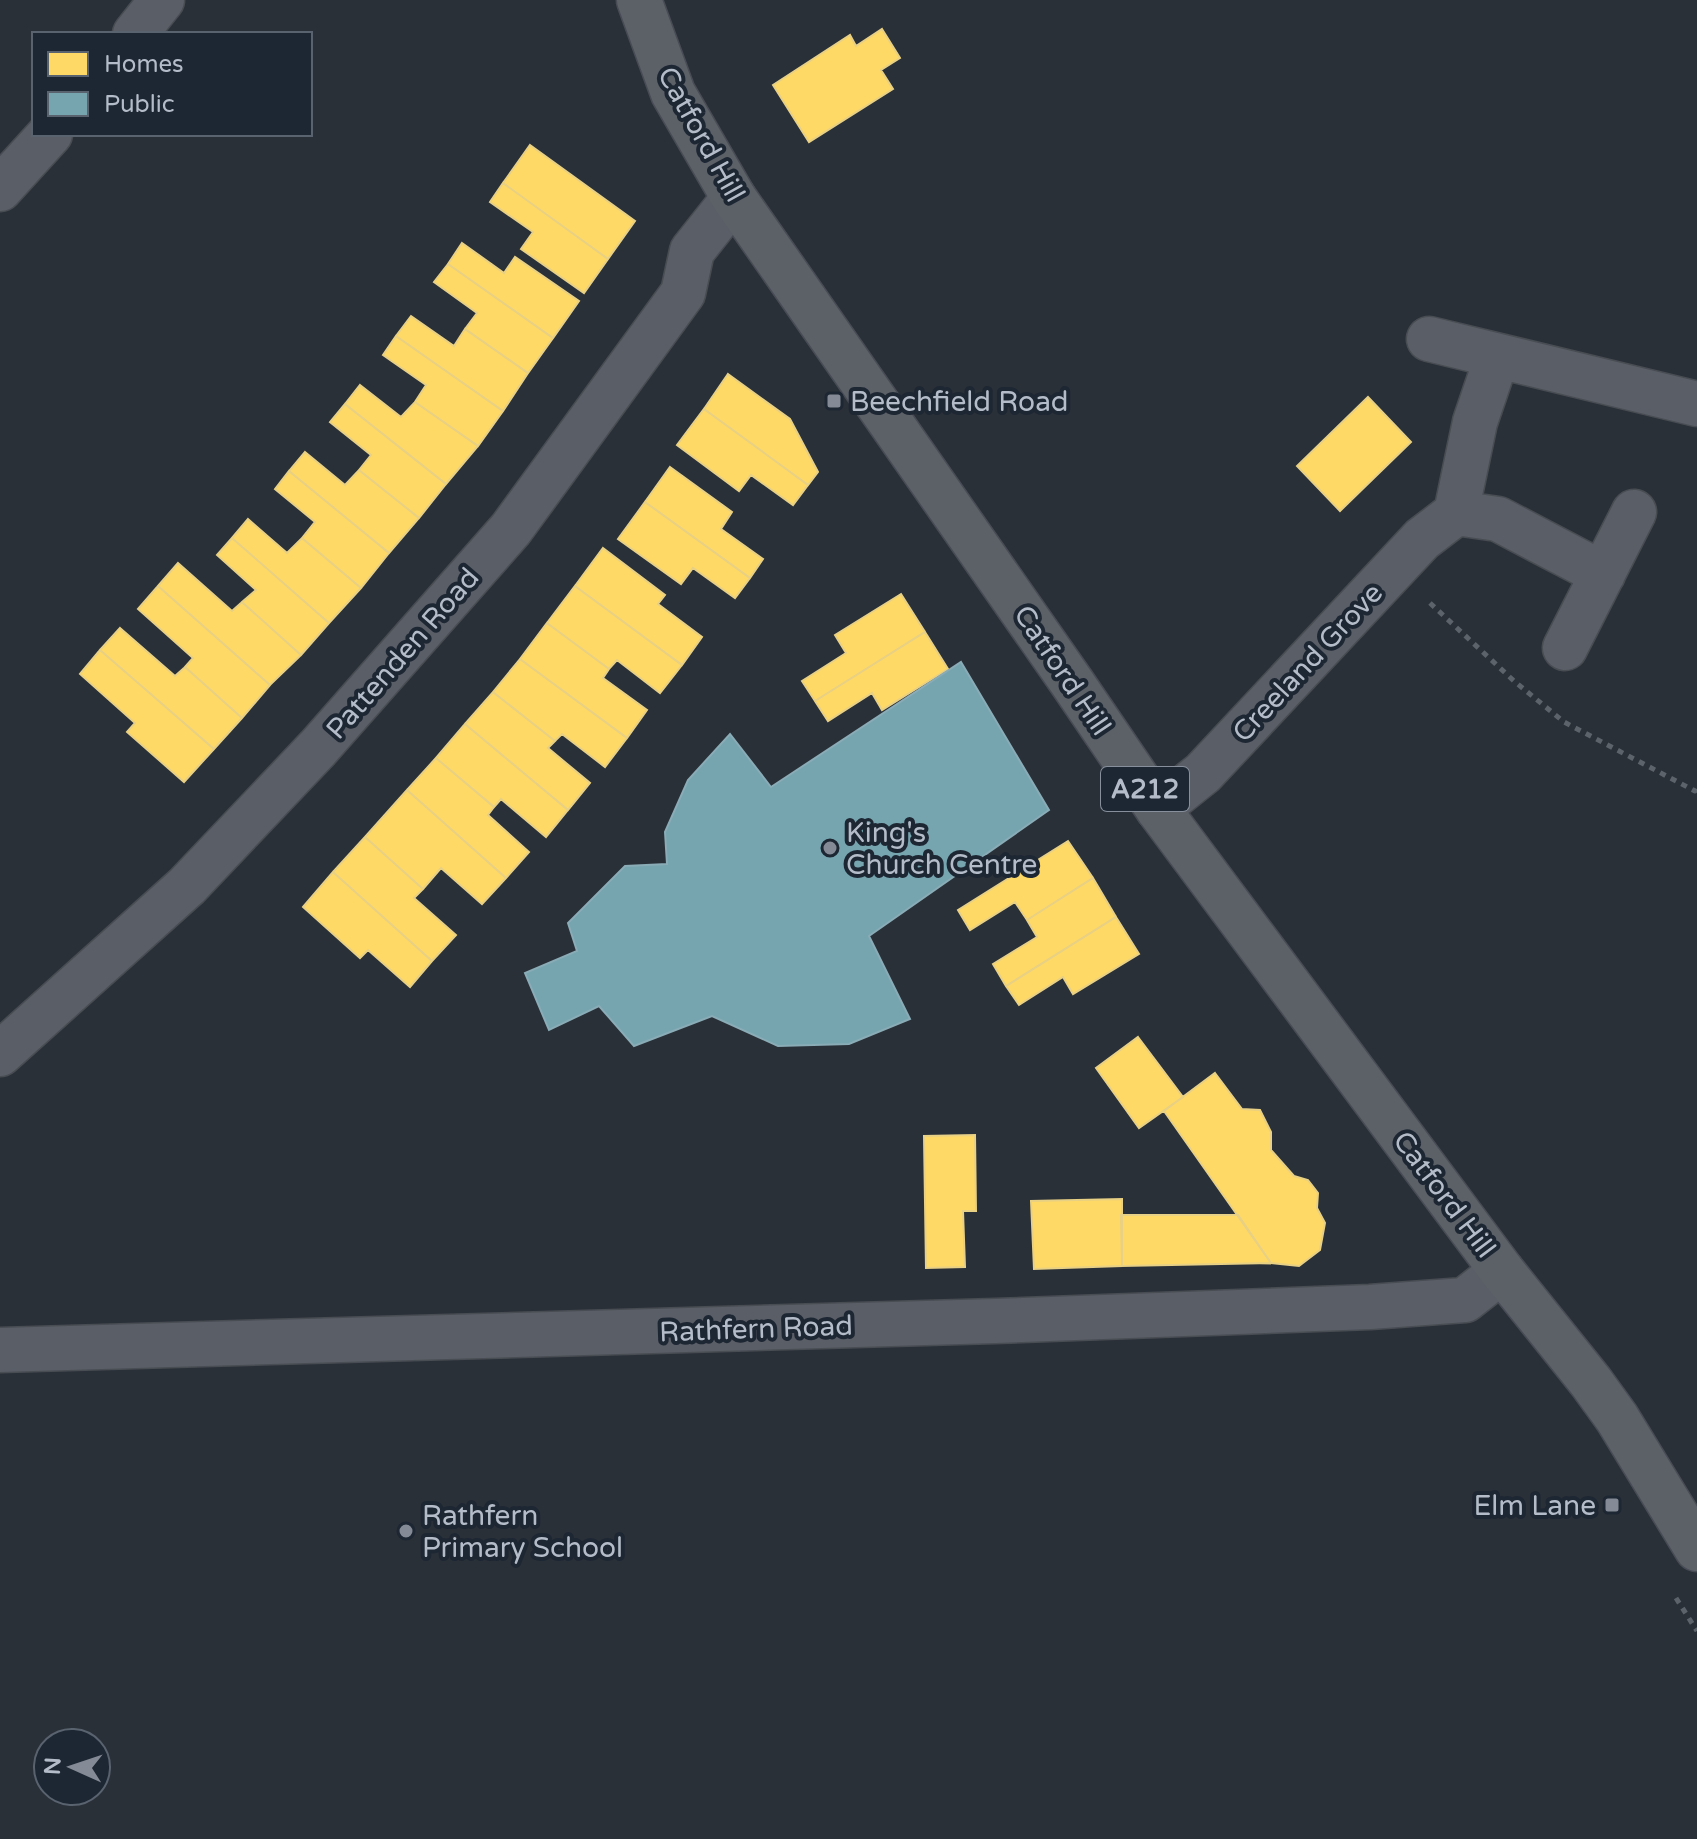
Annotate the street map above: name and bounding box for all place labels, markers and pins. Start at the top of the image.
place label: Beechfield Road [850,385,1069,419]
marker: Beechfield Road [825,392,843,410]
place label: King's Church Centre [846,816,1037,882]
marker: King's Church Centre [821,839,839,857]
place label: Elm Lane [1473,1489,1596,1523]
marker: Elm Lane [1603,1496,1621,1514]
place label: Rathfern Primary School [422,1499,623,1565]
marker: Rathfern Primary School [397,1522,415,1540]

